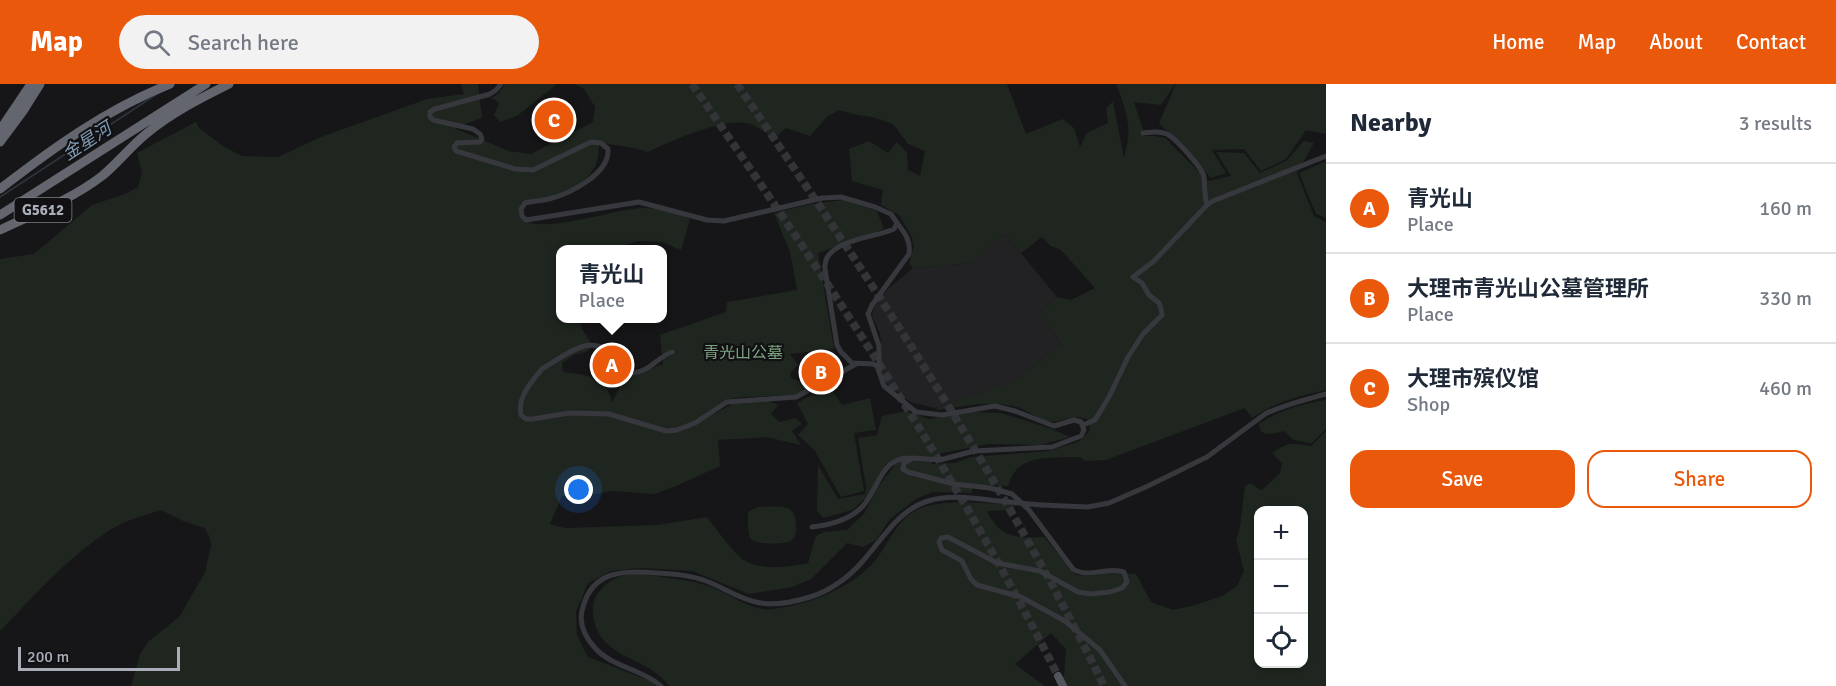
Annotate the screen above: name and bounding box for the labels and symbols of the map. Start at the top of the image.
pin: C [534,98,574,142]
water label: 金星河 [58,115,118,165]
road number: G5612 [15,198,72,222]
pin: A [592,342,632,388]
park label: 青光山公墓 [703,343,783,363]
pin: B [802,350,840,394]
your location [564,475,593,504]
scale bar [18,644,180,672]

